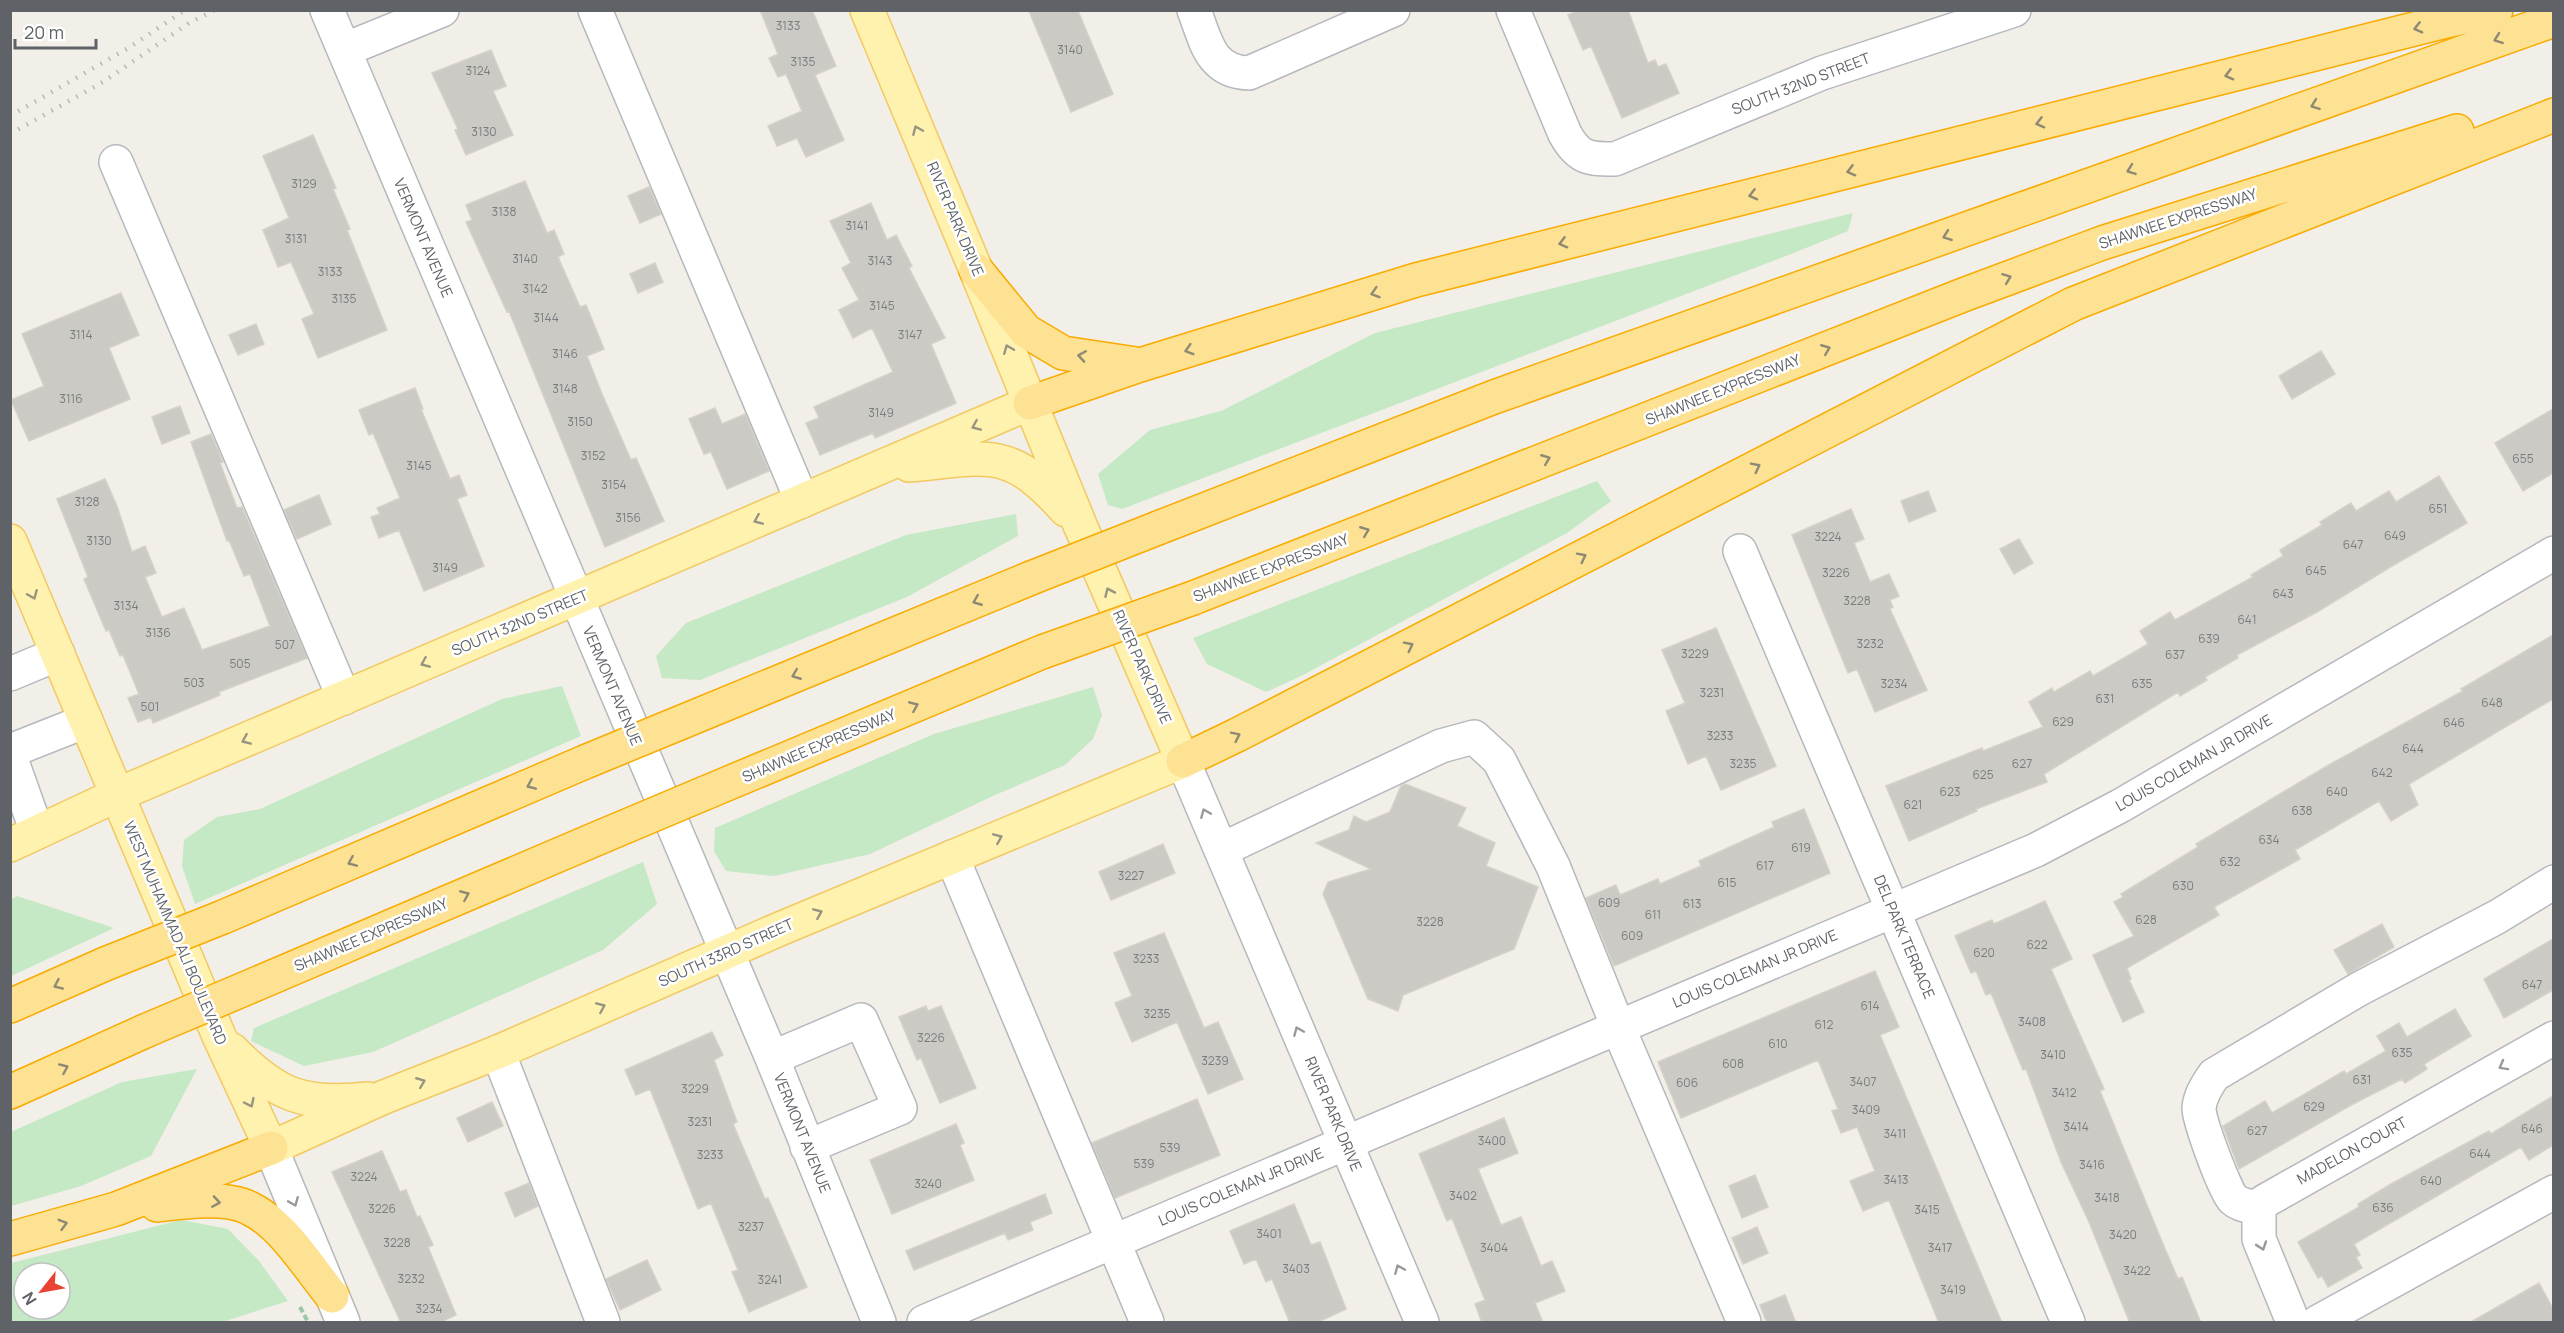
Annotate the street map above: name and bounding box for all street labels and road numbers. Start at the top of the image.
street label: SOUTH 32ND STREET [1729,47,1873,120]
street label: RIVER PARK DRIVE [922,158,989,279]
street label: VERMONT AVENUE [389,175,458,301]
street label: SHAWNEE EXPRESSWAY [2096,183,2260,254]
street label: SHAWNEE EXPRESSWAY [1642,349,1804,430]
street label: SHAWNEE EXPRESSWAY [1190,528,1352,607]
street label: SOUTH 32ND STREET [448,584,591,661]
street label: RIVER PARK DRIVE [1108,607,1177,727]
street label: VERMONT AVENUE [578,623,647,749]
street label: SHAWNEE EXPRESSWAY [739,703,899,787]
street label: LOUIS COLEMAN JR DRIVE [2112,709,2276,816]
street label: WEST MUHAMMAD ALI BOULEVARD [119,818,232,1048]
street label: DEL PARK TERRACE [1869,872,1940,1002]
street label: SHAWNEE EXPRESSWAY [291,892,451,976]
street label: SOUTH 33RD STREET [655,913,797,992]
street label: LOUIS COLEMAN JR DRIVE [1669,924,1841,1013]
street label: RIVER PARK DRIVE [1300,1053,1367,1174]
street label: VERMONT AVENUE [769,1070,836,1196]
street label: MADELON COURT [2293,1112,2411,1189]
street label: LOUIS COLEMAN JR DRIVE [1155,1142,1327,1231]

